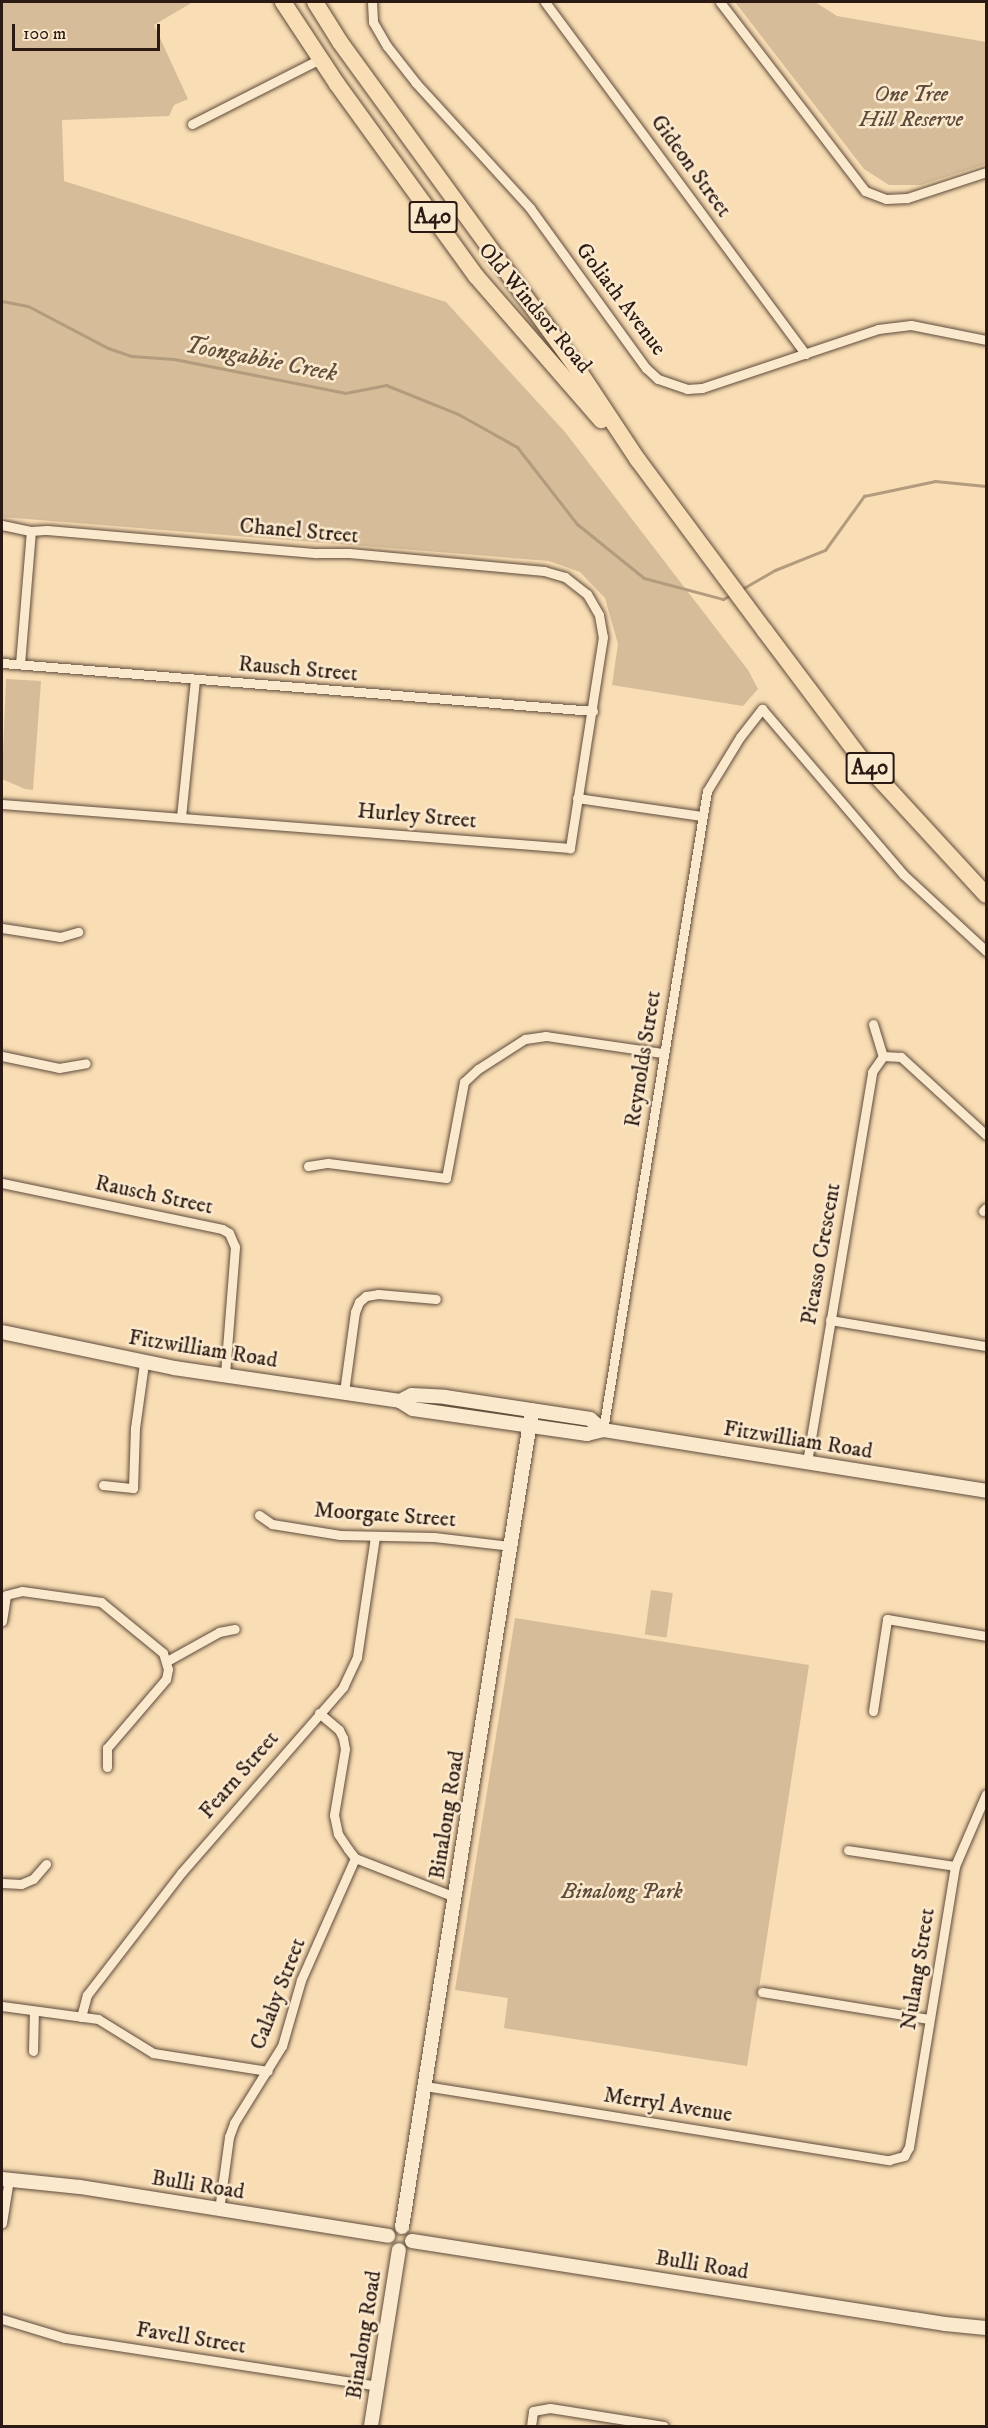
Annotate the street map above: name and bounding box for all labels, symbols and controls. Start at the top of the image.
scale bar [15,12,164,50]
text: 100 m [23,23,66,45]
park label: One Tree Hill Reserve [859,81,963,132]
street label: Gideon Street [645,110,737,222]
road number: A40 [408,199,458,235]
street label: Old Windsor Road [473,237,597,379]
street label: Goliath Avenue [570,237,672,361]
water label: Toongabbie Creek [183,331,339,389]
street label: Chanel Street [238,513,360,549]
street label: Rausch Street [237,651,359,687]
road number: A40 [844,750,896,786]
street label: Hurley Street [356,798,478,834]
street label: Reynolds Street [619,989,667,1129]
street label: Rausch Street [93,1170,215,1220]
street label: Picasso Crescent [796,1181,846,1327]
street label: Fitzwilliam Road [127,1324,279,1374]
street label: Fitzwilliam Road [722,1415,874,1465]
street label: Moorgate Street [313,1497,457,1533]
street label: Fearn Street [194,1726,284,1824]
street label: Binalong Road [424,1749,470,1881]
park label: Binalong Park [561,1879,683,1905]
street label: Nulang Street [895,1906,941,2032]
street label: Calaby Street [245,1934,311,2054]
street label: Merryl Avenue [602,2082,734,2128]
street label: Bulli Road [150,2165,246,2205]
street label: Bulli Road [654,2245,750,2285]
street label: Binalong Road [341,2269,387,2401]
street label: Favell Street [134,2316,248,2360]

